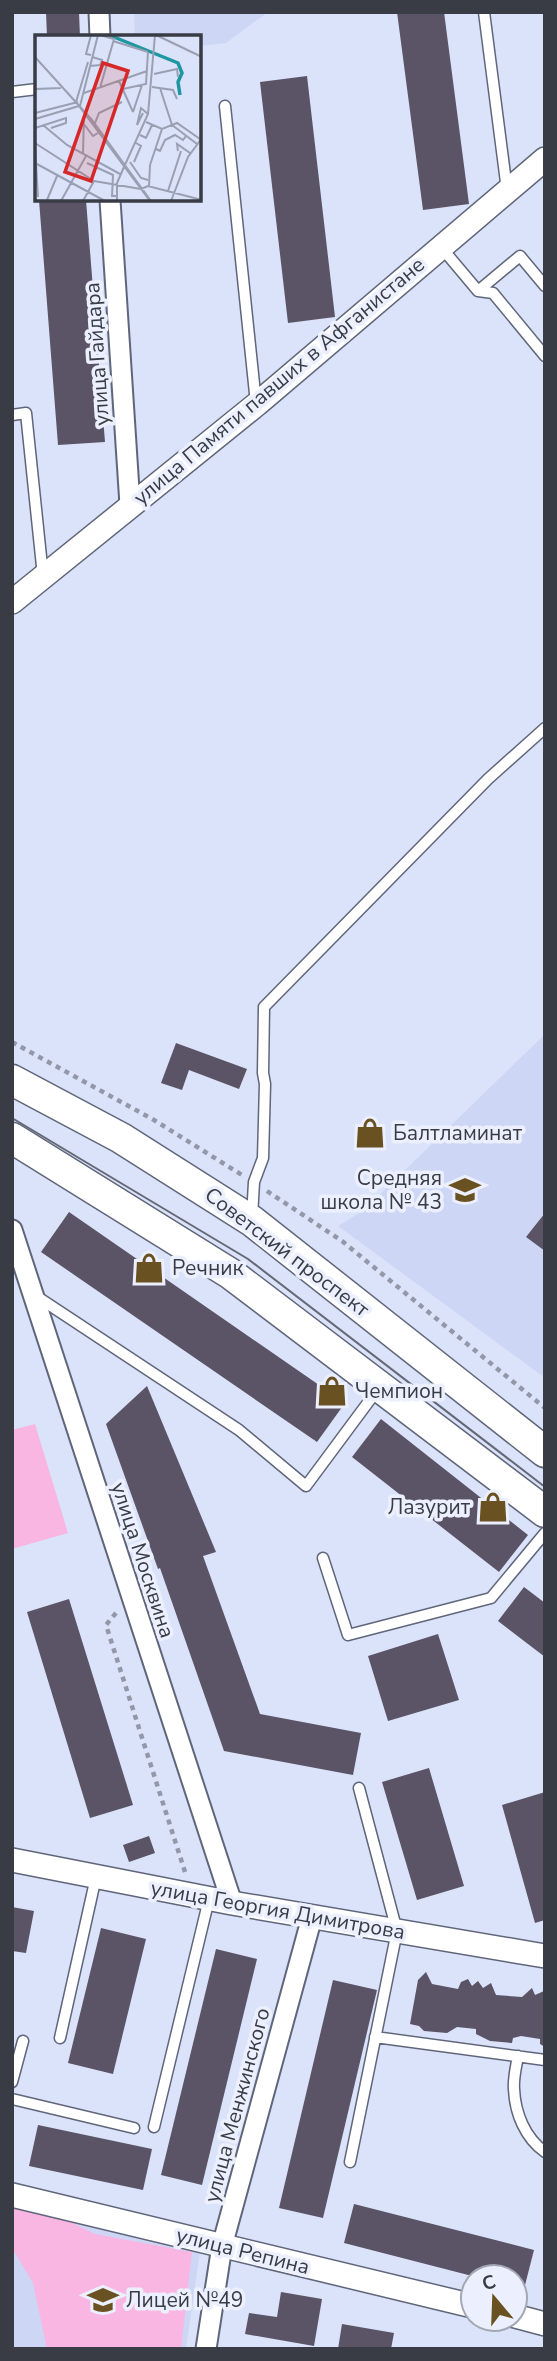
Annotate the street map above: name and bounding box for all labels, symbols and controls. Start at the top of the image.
inset map [35,35,201,201]
street label: улица Памяти павших в Афганистане [127,251,431,511]
street label: улица Гайдара [78,281,116,427]
shop icon: Балтламинат [353,1116,387,1150]
place label: Балтламинат [393,1119,523,1147]
place label: Средняя школа № 43 [320,1164,442,1216]
school or university icon: Средняя школа № 43 [448,1173,482,1207]
street label: Советский проспект [199,1181,376,1324]
shop icon: Речник [132,1251,166,1285]
place label: Речник [172,1254,245,1282]
shop icon: Чемпион [315,1374,349,1408]
place label: Чемпион [355,1377,443,1405]
street label: улица Москвина [105,1479,181,1641]
shop icon: Лазурит [476,1490,510,1524]
place label: Лазурит [388,1493,471,1521]
street label: улица Георгия Димитрова [149,1874,407,1946]
street label: улица Менжинского [198,2004,276,2206]
street label: улица Репина [173,2221,313,2281]
north arrow [459,2263,529,2333]
text: С [478,2268,499,2297]
school or university icon: Лицей №49 [86,2283,120,2317]
place label: Лицей №49 [126,2286,243,2314]

